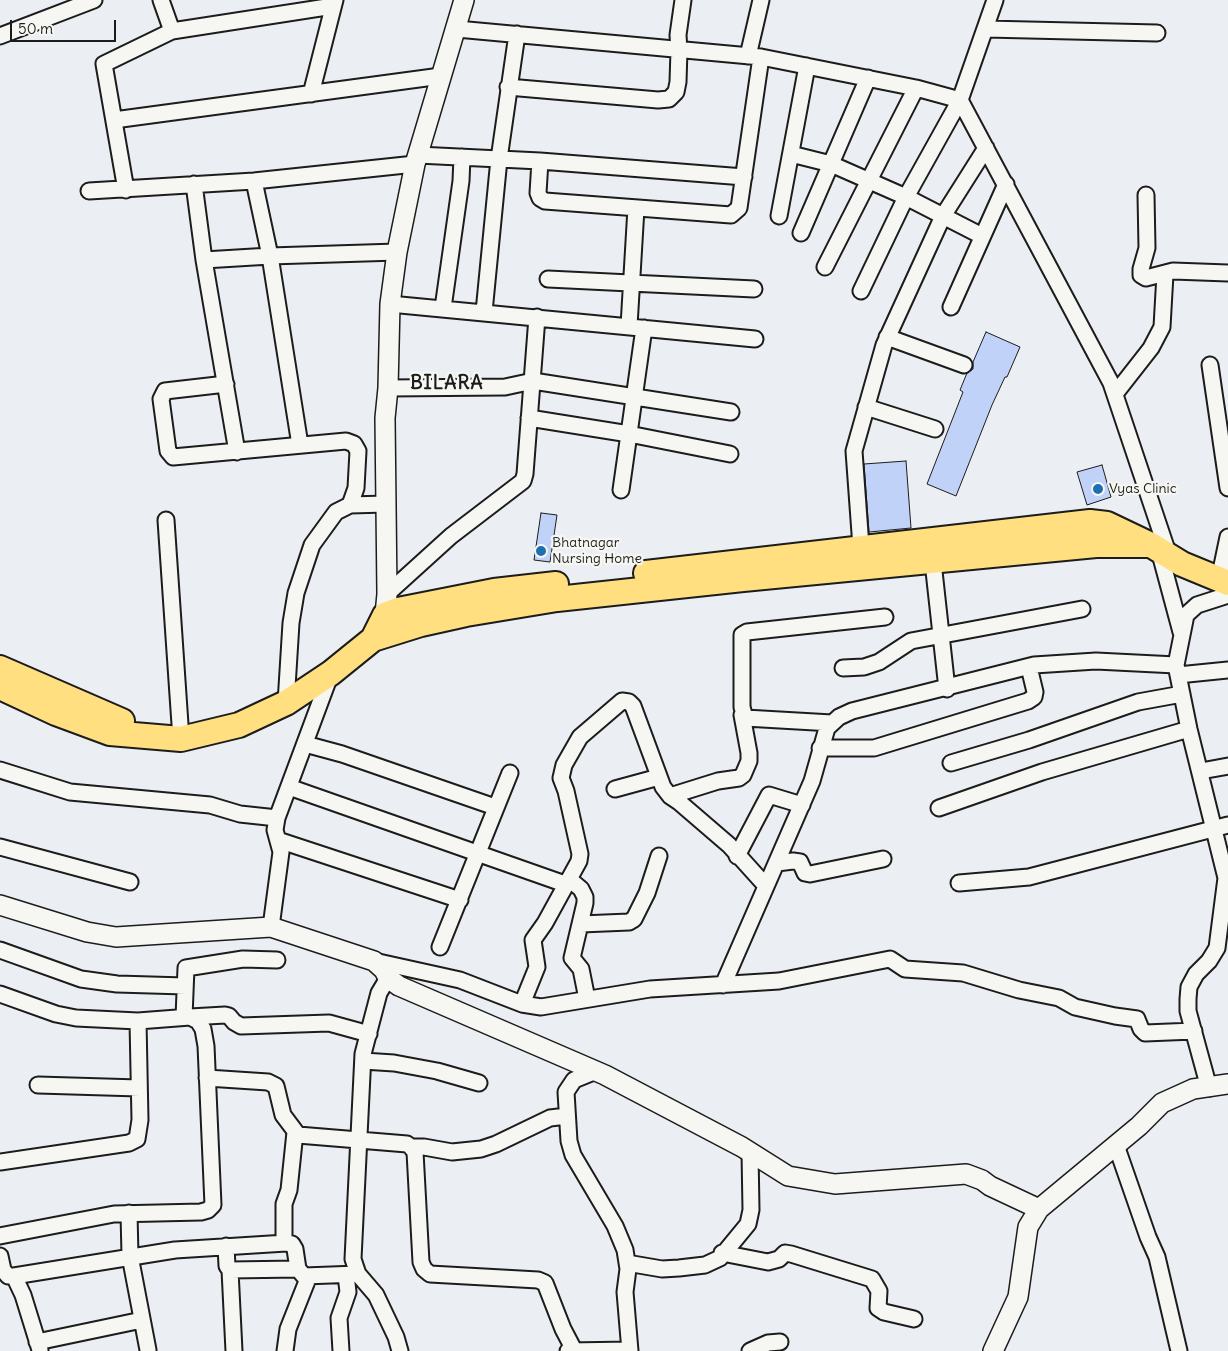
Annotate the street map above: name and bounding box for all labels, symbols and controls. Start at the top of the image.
scale bar [12,10,119,42]
text: 50 m [18,19,53,38]
district label: BILARA [410,373,484,395]
place label: Vyas Clinic [1109,481,1177,497]
marker: Vyas Clinic [1091,482,1105,496]
place label: Bhatnagar Nursing Home [552,535,642,568]
marker: Bhatnagar Nursing Home [534,544,548,558]

